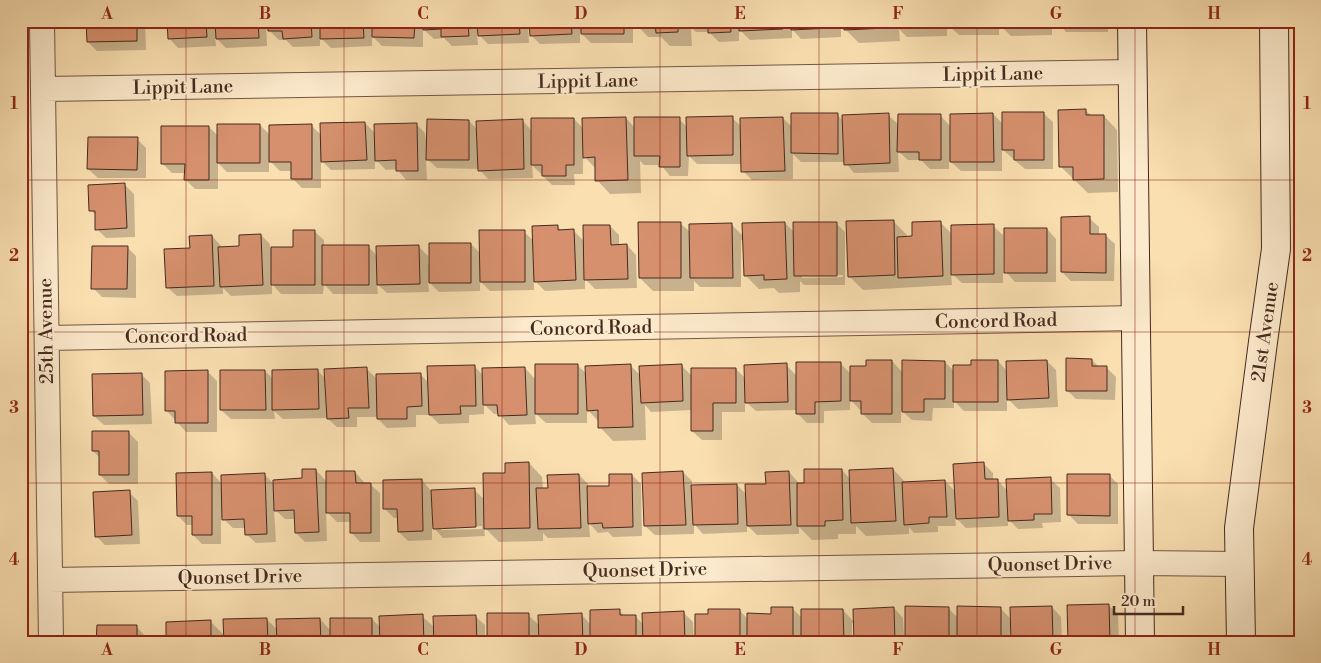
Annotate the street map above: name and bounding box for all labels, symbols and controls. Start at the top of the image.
text: A [100,4,113,24]
text: B [259,4,271,24]
text: C [417,4,429,24]
text: D [575,4,588,24]
text: E [734,4,746,24]
text: F [892,4,904,24]
text: G [1050,4,1063,24]
text: H [1207,4,1221,24]
street label: Lippit Lane [942,61,1044,87]
street label: Lippit Lane [537,68,639,94]
street label: Lippit Lane [132,74,234,100]
text: 1 [10,94,18,114]
text: 1 [1303,94,1311,114]
text: 2 [9,246,19,266]
text: 2 [1302,246,1312,266]
street label: 25th Avenue [33,278,59,384]
street label: 21st Avenue [1246,280,1284,384]
street label: Concord Road [935,308,1057,334]
street label: Concord Road [530,315,652,341]
street label: Concord Road [125,323,247,349]
text: 3 [9,398,19,418]
text: 3 [1302,398,1312,418]
text: 4 [9,550,20,570]
text: 4 [1302,550,1313,570]
street label: Quonset Drive [987,551,1113,577]
street label: Quonset Drive [582,557,708,583]
street label: Quonset Drive [177,564,303,590]
scale bar [1114,583,1182,615]
text: 20 m [1121,592,1156,611]
text: A [100,640,113,660]
text: B [259,640,271,660]
text: C [417,640,429,660]
text: D [575,640,588,660]
text: E [734,640,746,660]
text: F [892,640,904,660]
text: G [1050,640,1063,660]
text: H [1207,640,1221,660]

